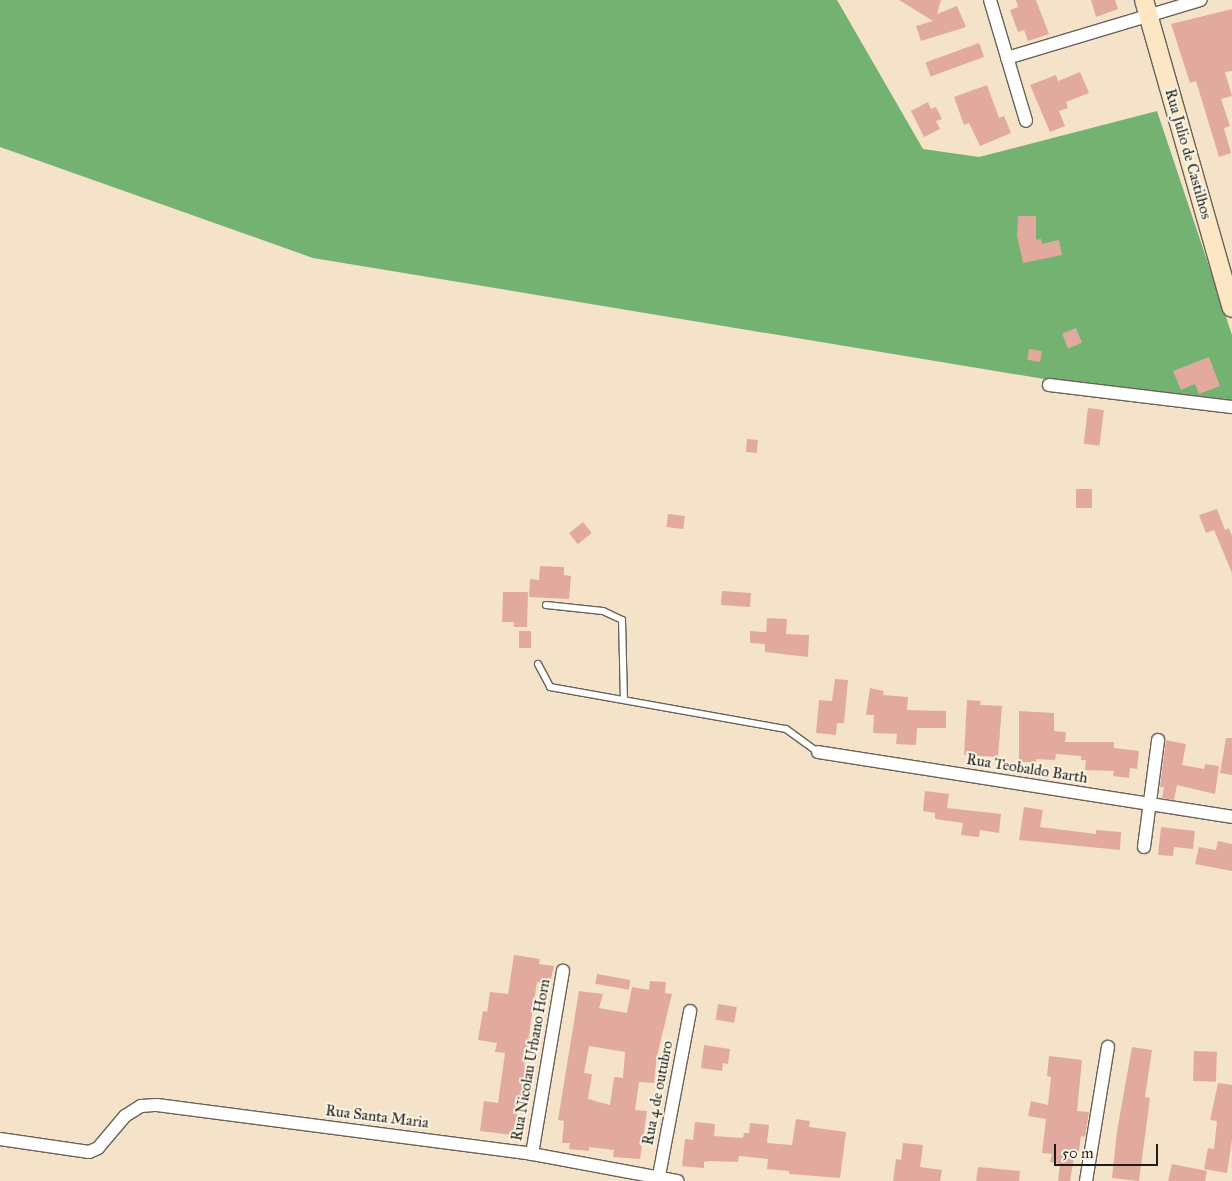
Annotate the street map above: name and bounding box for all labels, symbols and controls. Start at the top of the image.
street label: Rua Julio de Castilhos [1161,87,1215,221]
street label: Rua Teobaldo Barth [965,751,1089,787]
street label: Rua Nicolau Urbano Horn [508,978,554,1142]
street label: Rua 4 de outubro [639,1039,677,1147]
street label: Rua Santa Maria [324,1102,430,1132]
scale bar [1057,1134,1161,1166]
text: 50 m [1062,1144,1094,1162]

